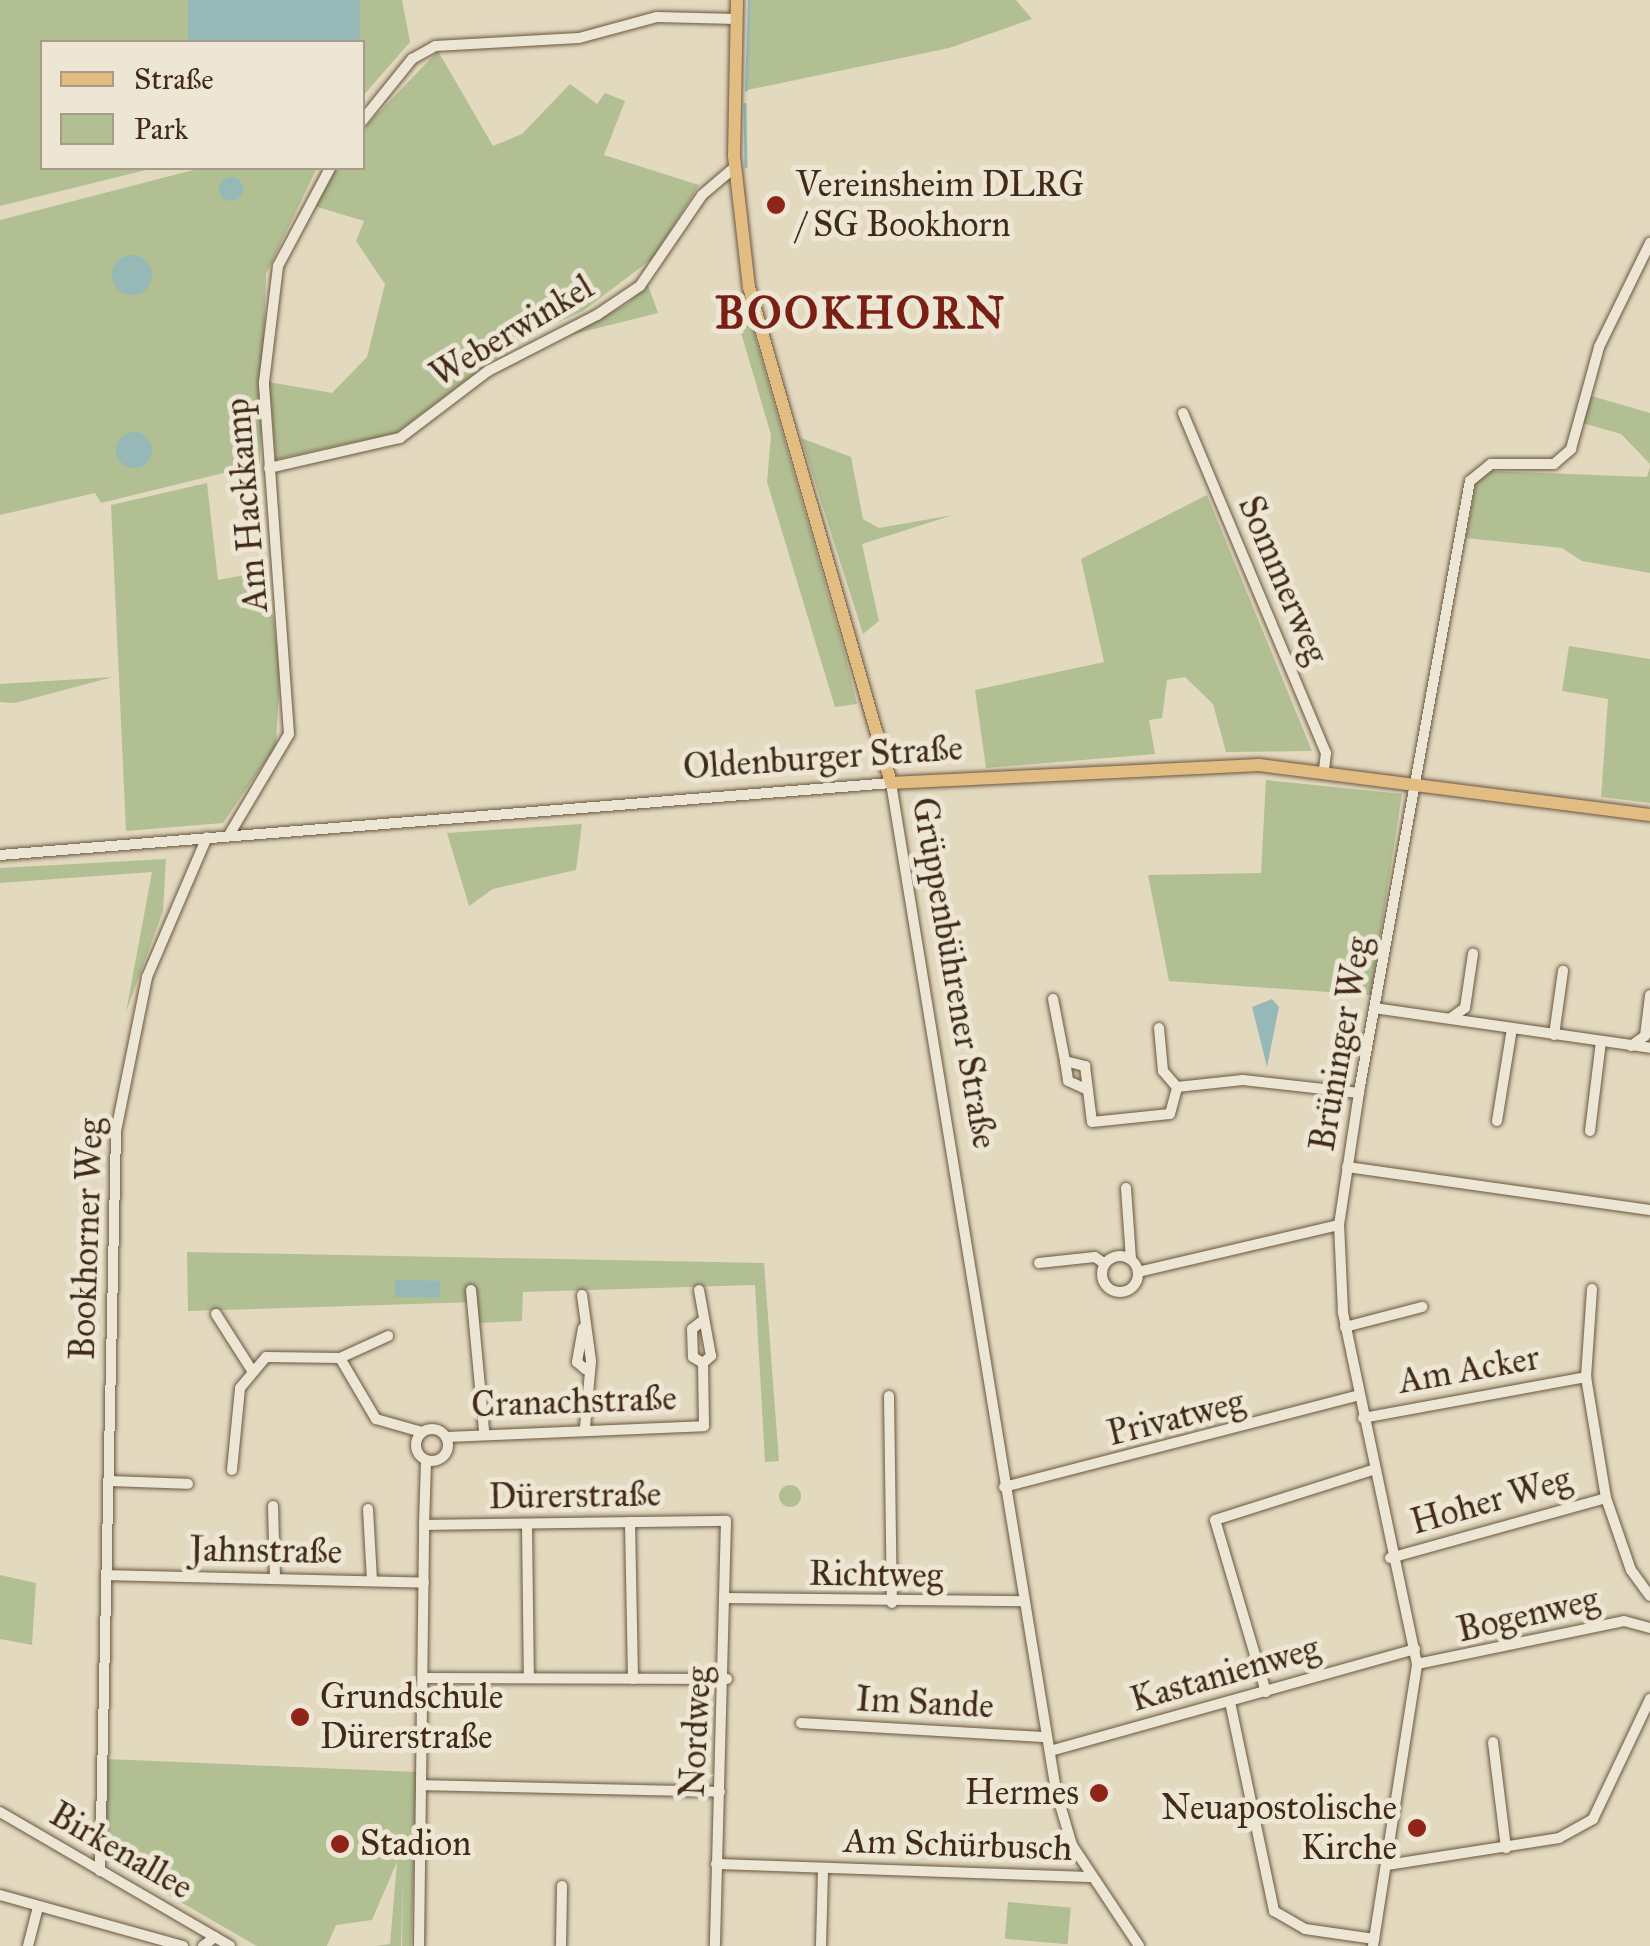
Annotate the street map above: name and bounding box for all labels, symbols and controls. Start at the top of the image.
legend [40,40,365,170]
text: Straße [134,61,214,97]
text: Park [134,111,188,147]
place label: Vereinsheim DLRG / SG Bookhorn [796,164,1084,246]
marker: Vereinsheim DLRG / SG Bookhorn [765,194,787,216]
street label: Weberwinkel [423,266,601,396]
district label: BOOKHORN [715,286,1007,340]
street label: Am Hackkamp [217,396,277,614]
street label: Sommerweg [1229,490,1337,670]
street label: Oldenburger Straße [682,727,964,789]
street label: Grüppenbührener Straße [902,794,1006,1152]
street label: Brüninger Weg [1302,934,1380,1154]
street label: Bookhorner Weg [62,1117,112,1361]
street label: Am Acker [1395,1337,1543,1403]
street label: Cranachstraße [471,1377,677,1427]
street label: Privatweg [1103,1381,1249,1455]
street label: Hoher Weg [1406,1458,1576,1544]
street label: Dürerstraße [488,1473,662,1519]
street label: Jahnstraße [190,1529,342,1573]
street label: Richtweg [809,1553,943,1597]
street label: Bogenweg [1453,1578,1603,1652]
street label: Kastanienweg [1126,1627,1324,1721]
street label: Nordweg [672,1666,720,1798]
place label: Grundschule Dürerstraße [320,1676,503,1758]
street label: Im Sande [855,1678,995,1728]
marker: Grundschule Dürerstraße [289,1706,311,1728]
place label: Hermes [965,1772,1079,1814]
marker: Hermes [1088,1782,1110,1804]
place label: Neuapostolische Kirche [1161,1787,1397,1869]
street label: Birkenallee [42,1793,200,1909]
marker: Neuapostolische Kirche [1406,1817,1428,1839]
street label: Am Schürbusch [843,1820,1073,1870]
place label: Stadion [360,1823,471,1865]
marker: Stadion [329,1833,351,1855]

